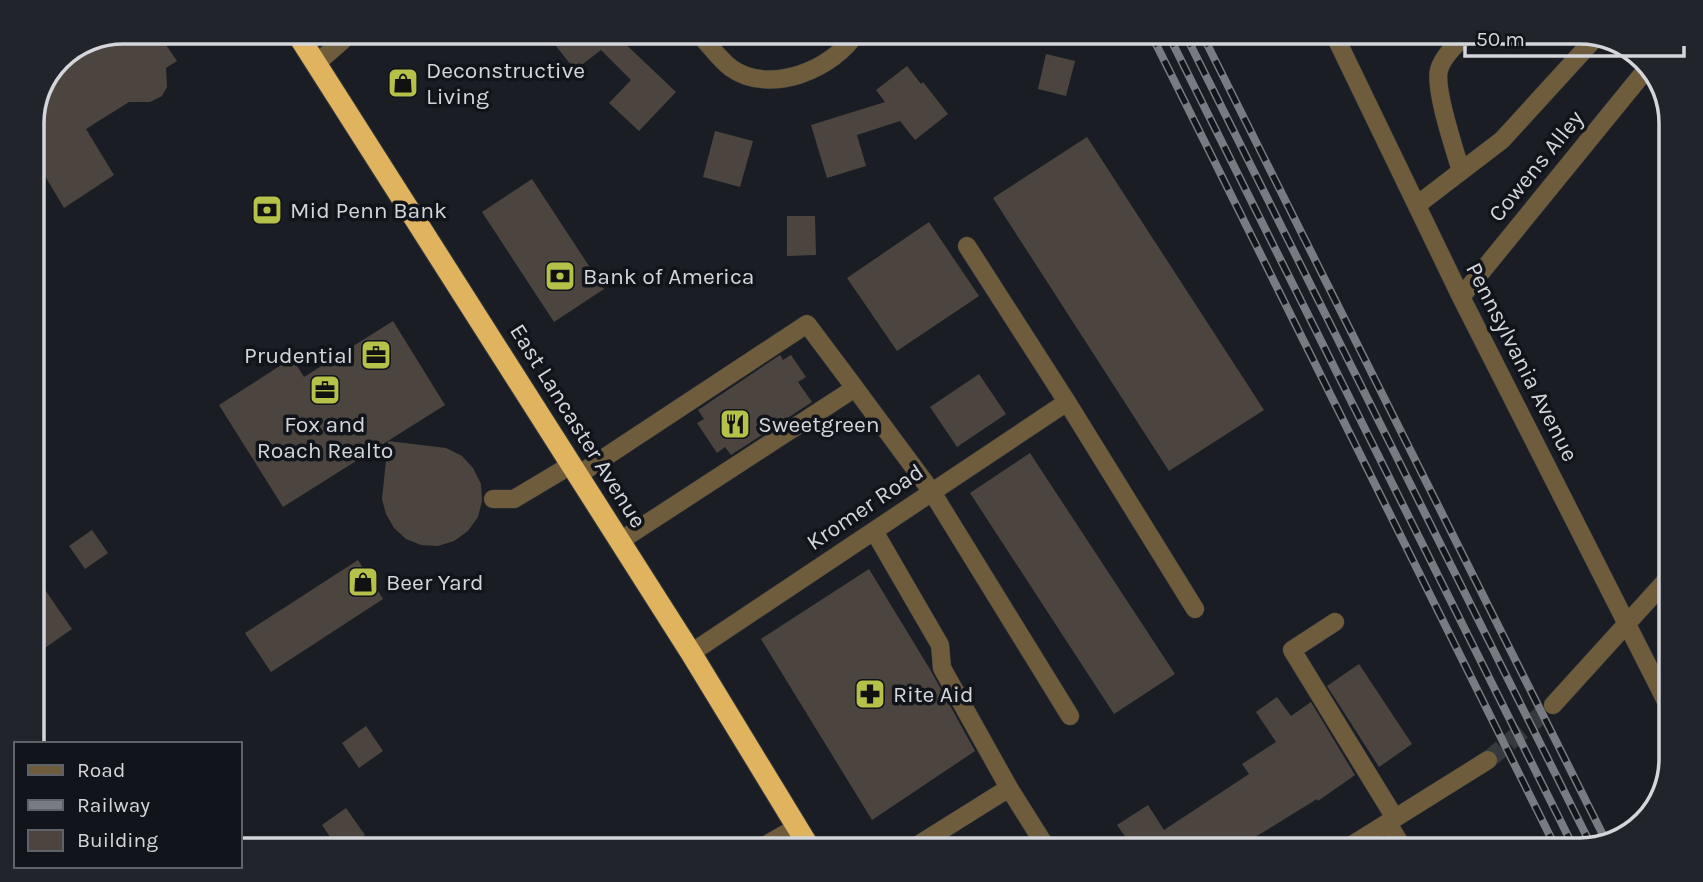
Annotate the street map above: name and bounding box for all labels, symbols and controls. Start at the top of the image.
scale bar [1465,14,1684,58]
text: 50 m [1476,27,1525,51]
place label: Deconstructive Living [426,57,585,110]
shop icon: Deconstructive Living [386,66,420,100]
street label: Cowens Alley [1483,105,1589,227]
bank icon: Mid Penn Bank [250,193,284,227]
place label: Mid Penn Bank [290,197,447,224]
street label: Pennsylvania Avenue [1460,258,1584,466]
bank icon: Bank of America [543,259,577,293]
place label: Bank of America [583,263,754,290]
street label: East Lancaster Avenue [504,319,652,533]
office icon: Prudential [359,338,393,372]
place label: Prudential [244,342,353,369]
office icon: Fox and Roach Realto [308,373,342,407]
restaurant icon: Sweetgreen [718,407,752,441]
place label: Fox and Roach Realto [257,411,393,464]
place label: Sweetgreen [758,411,880,438]
street label: Kromer Road [802,458,928,556]
shop icon: Beer Yard [346,565,380,599]
place label: Beer Yard [386,569,484,596]
pharmacy icon: Rite Aid [853,677,887,711]
place label: Rite Aid [893,681,974,708]
legend [14,742,242,868]
text: Road [77,758,125,782]
text: Railway [77,793,150,817]
text: Building [77,828,158,852]

